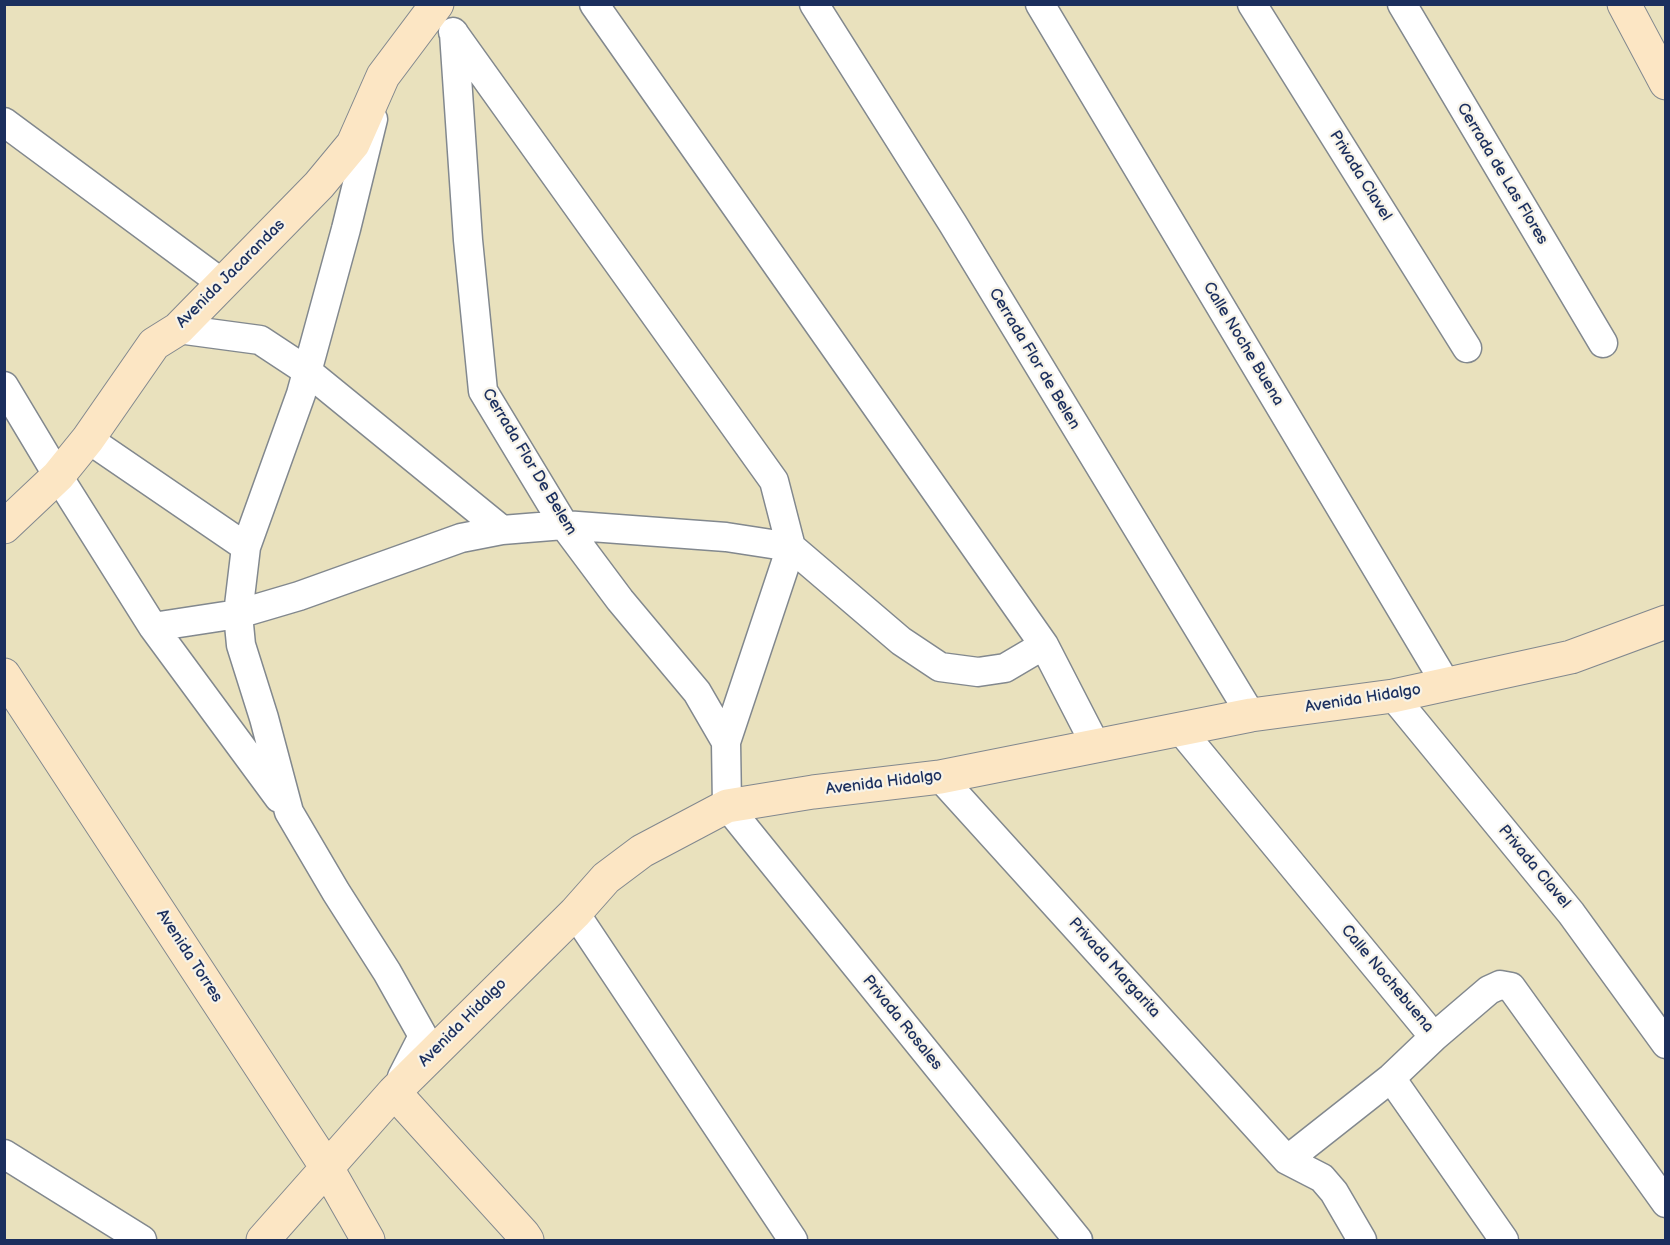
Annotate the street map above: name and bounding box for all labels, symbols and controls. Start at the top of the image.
street label: Cerrada de Las Flores [1452,100,1552,248]
street label: Privada Clavel [1325,127,1395,225]
street label: Avenida Jacarandas [173,216,289,332]
street label: Calle Noche Buena [1198,279,1288,409]
street label: Cerrada Flor de Belen [984,285,1084,433]
street label: Cerrada Flor De Belem [478,385,580,539]
street label: Avenida Hidalgo [1304,680,1422,718]
street label: Avenida Hidalgo [825,766,943,800]
street label: Privada Clavel [1494,822,1574,912]
street label: Avenida Torres [152,906,226,1006]
street label: Privada Margarita [1064,914,1164,1022]
street label: Calle Nochebuena [1336,921,1438,1037]
street label: Privada Rosales [858,972,946,1074]
street label: Avenida Hidalgo [415,975,511,1071]

